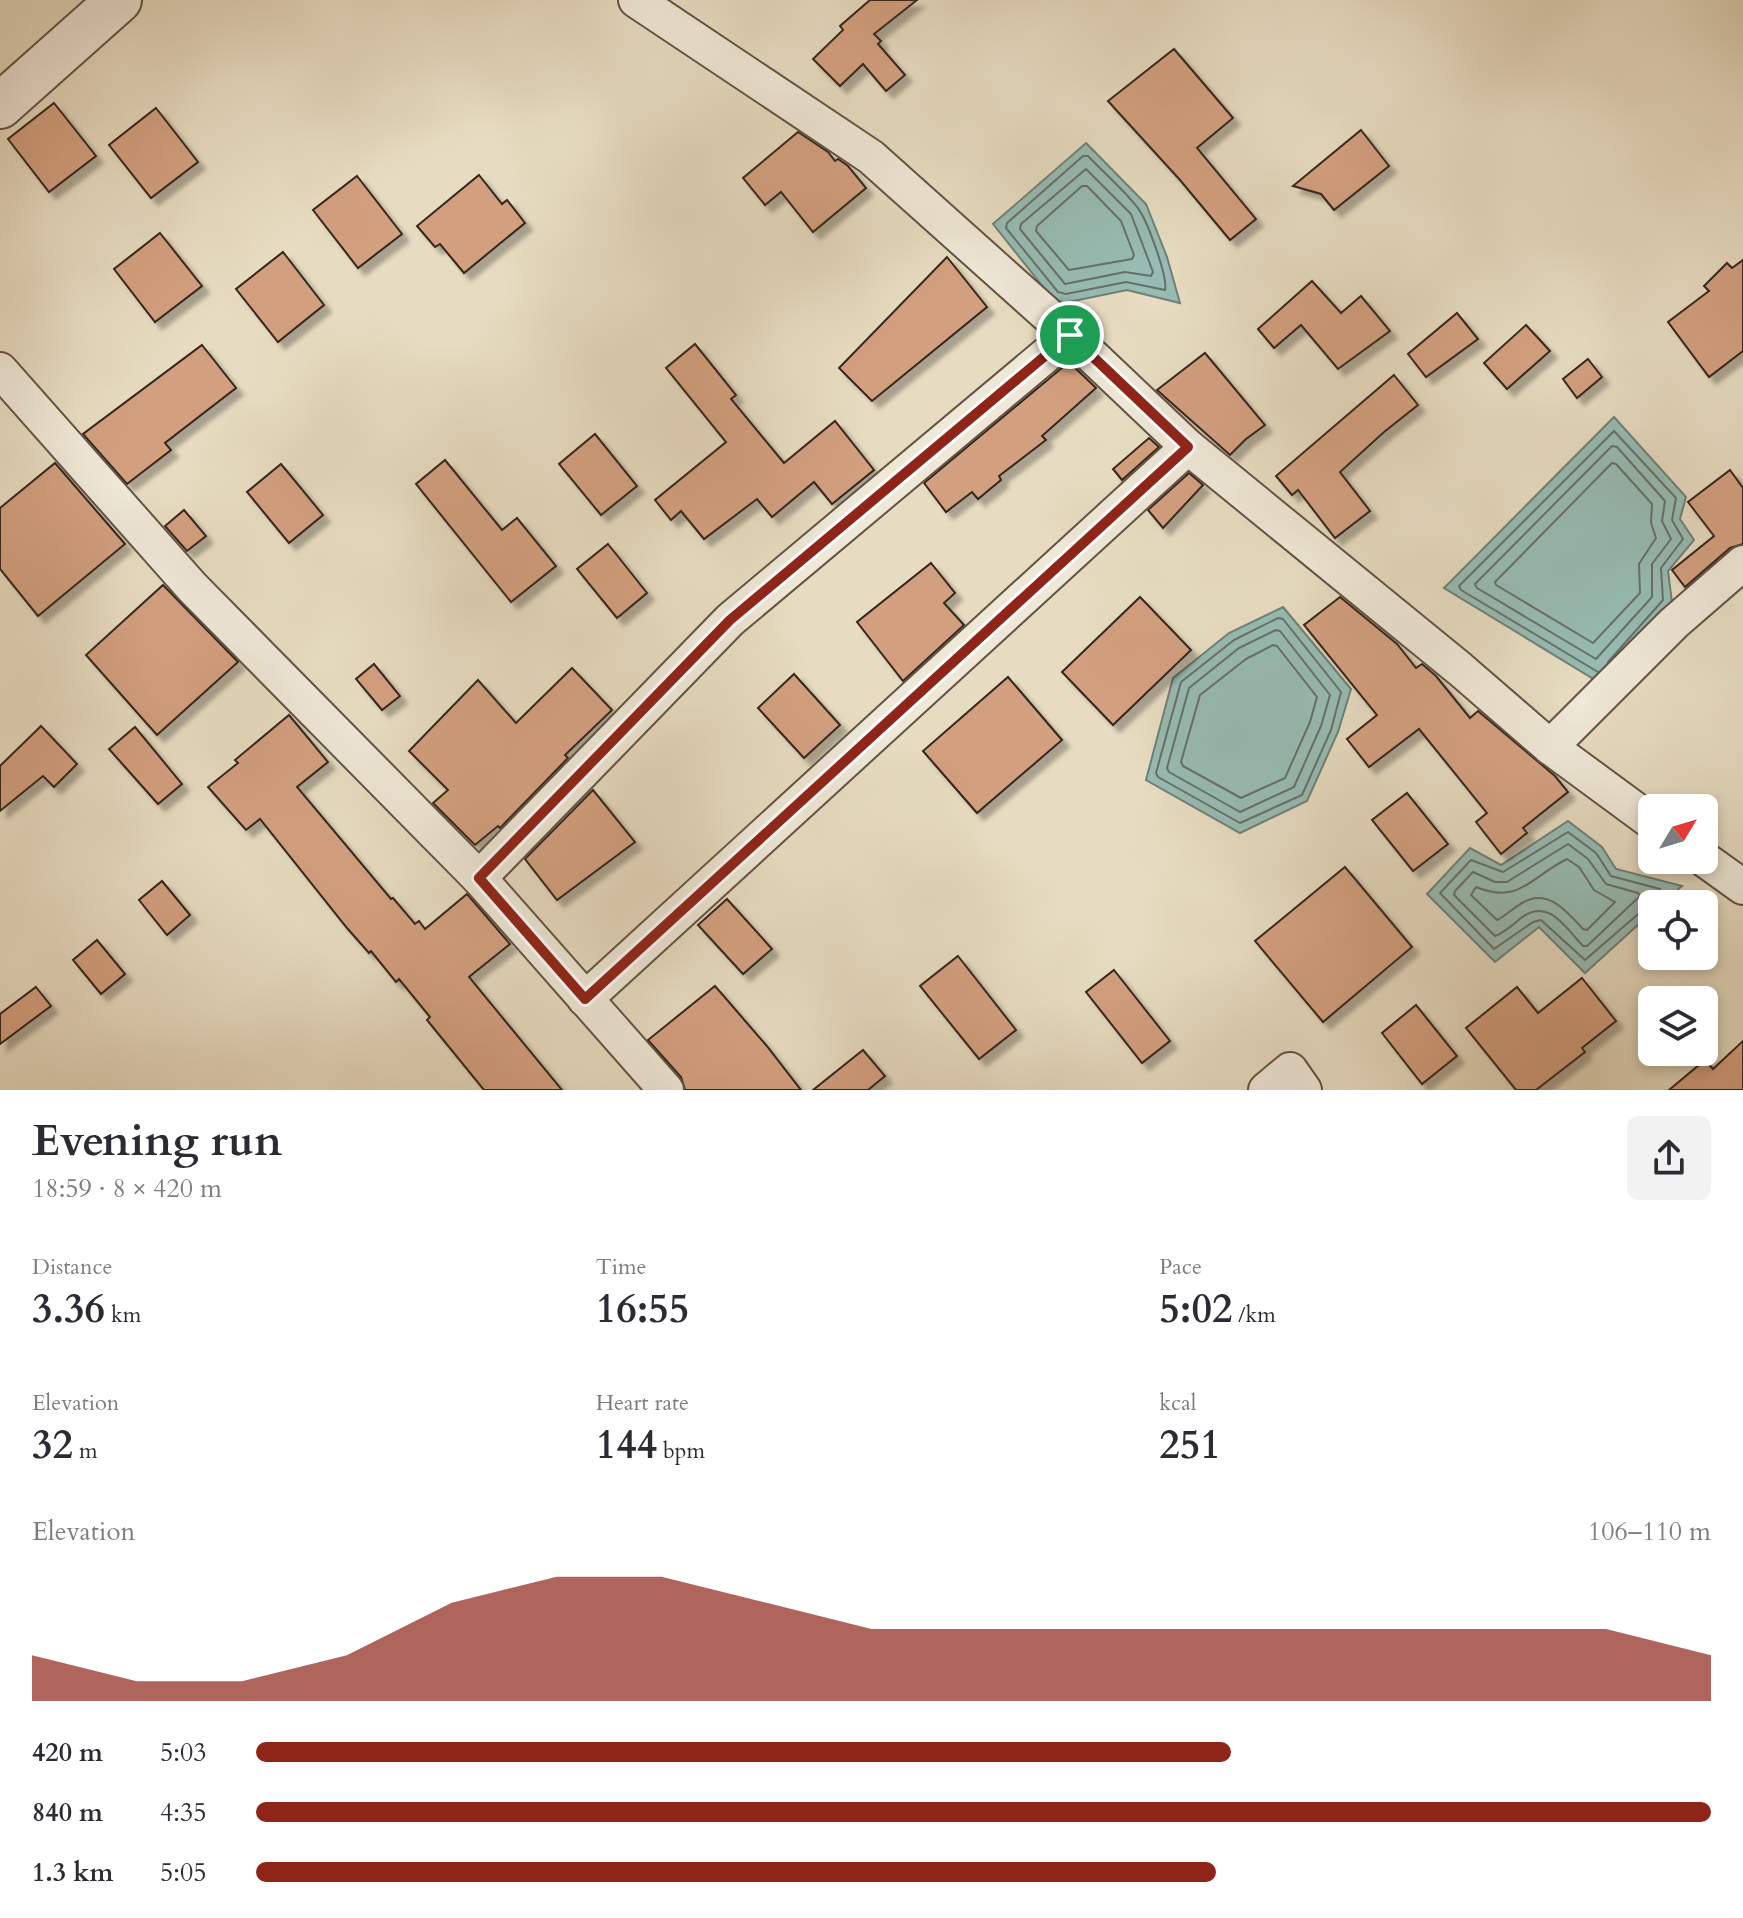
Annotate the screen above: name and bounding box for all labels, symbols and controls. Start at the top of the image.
pin [1036,301,1104,369]
icon: arrive [1048,313,1092,357]
north arrow [1638,794,1718,874]
map controls [1638,794,1718,1066]
button: locate [1638,890,1718,970]
button: layers [1638,986,1718,1066]
text: Evening run [32,1111,282,1171]
button: share [1627,1116,1711,1200]
text: 18:59 · 8 × 420 m [32,1171,222,1206]
text: Distance [32,1252,112,1282]
text: Time [596,1252,647,1282]
text: Pace [1159,1252,1202,1282]
text: 3.36 [32,1282,105,1337]
text: 16:55 [596,1282,689,1337]
text: 5:02 [1159,1282,1232,1337]
text: km [105,1300,141,1330]
text: /km [1232,1300,1276,1330]
text: Elevation [32,1388,119,1418]
text: Heart rate [596,1388,689,1418]
text: kcal [1159,1388,1196,1418]
text: 32 [32,1418,73,1473]
text: 144 [596,1418,657,1473]
text: 251 [1159,1418,1221,1473]
text: m [73,1436,98,1466]
text: bpm [657,1436,705,1466]
text: Elevation [32,1514,135,1549]
text: 106–110 m [1588,1514,1711,1549]
text: 420 m [32,1735,103,1770]
text: 5:03 [160,1735,207,1770]
text: 840 m [32,1795,103,1830]
text: 4:35 [160,1795,207,1830]
text: 1.3 km [32,1855,113,1890]
text: 5:05 [160,1855,207,1890]

